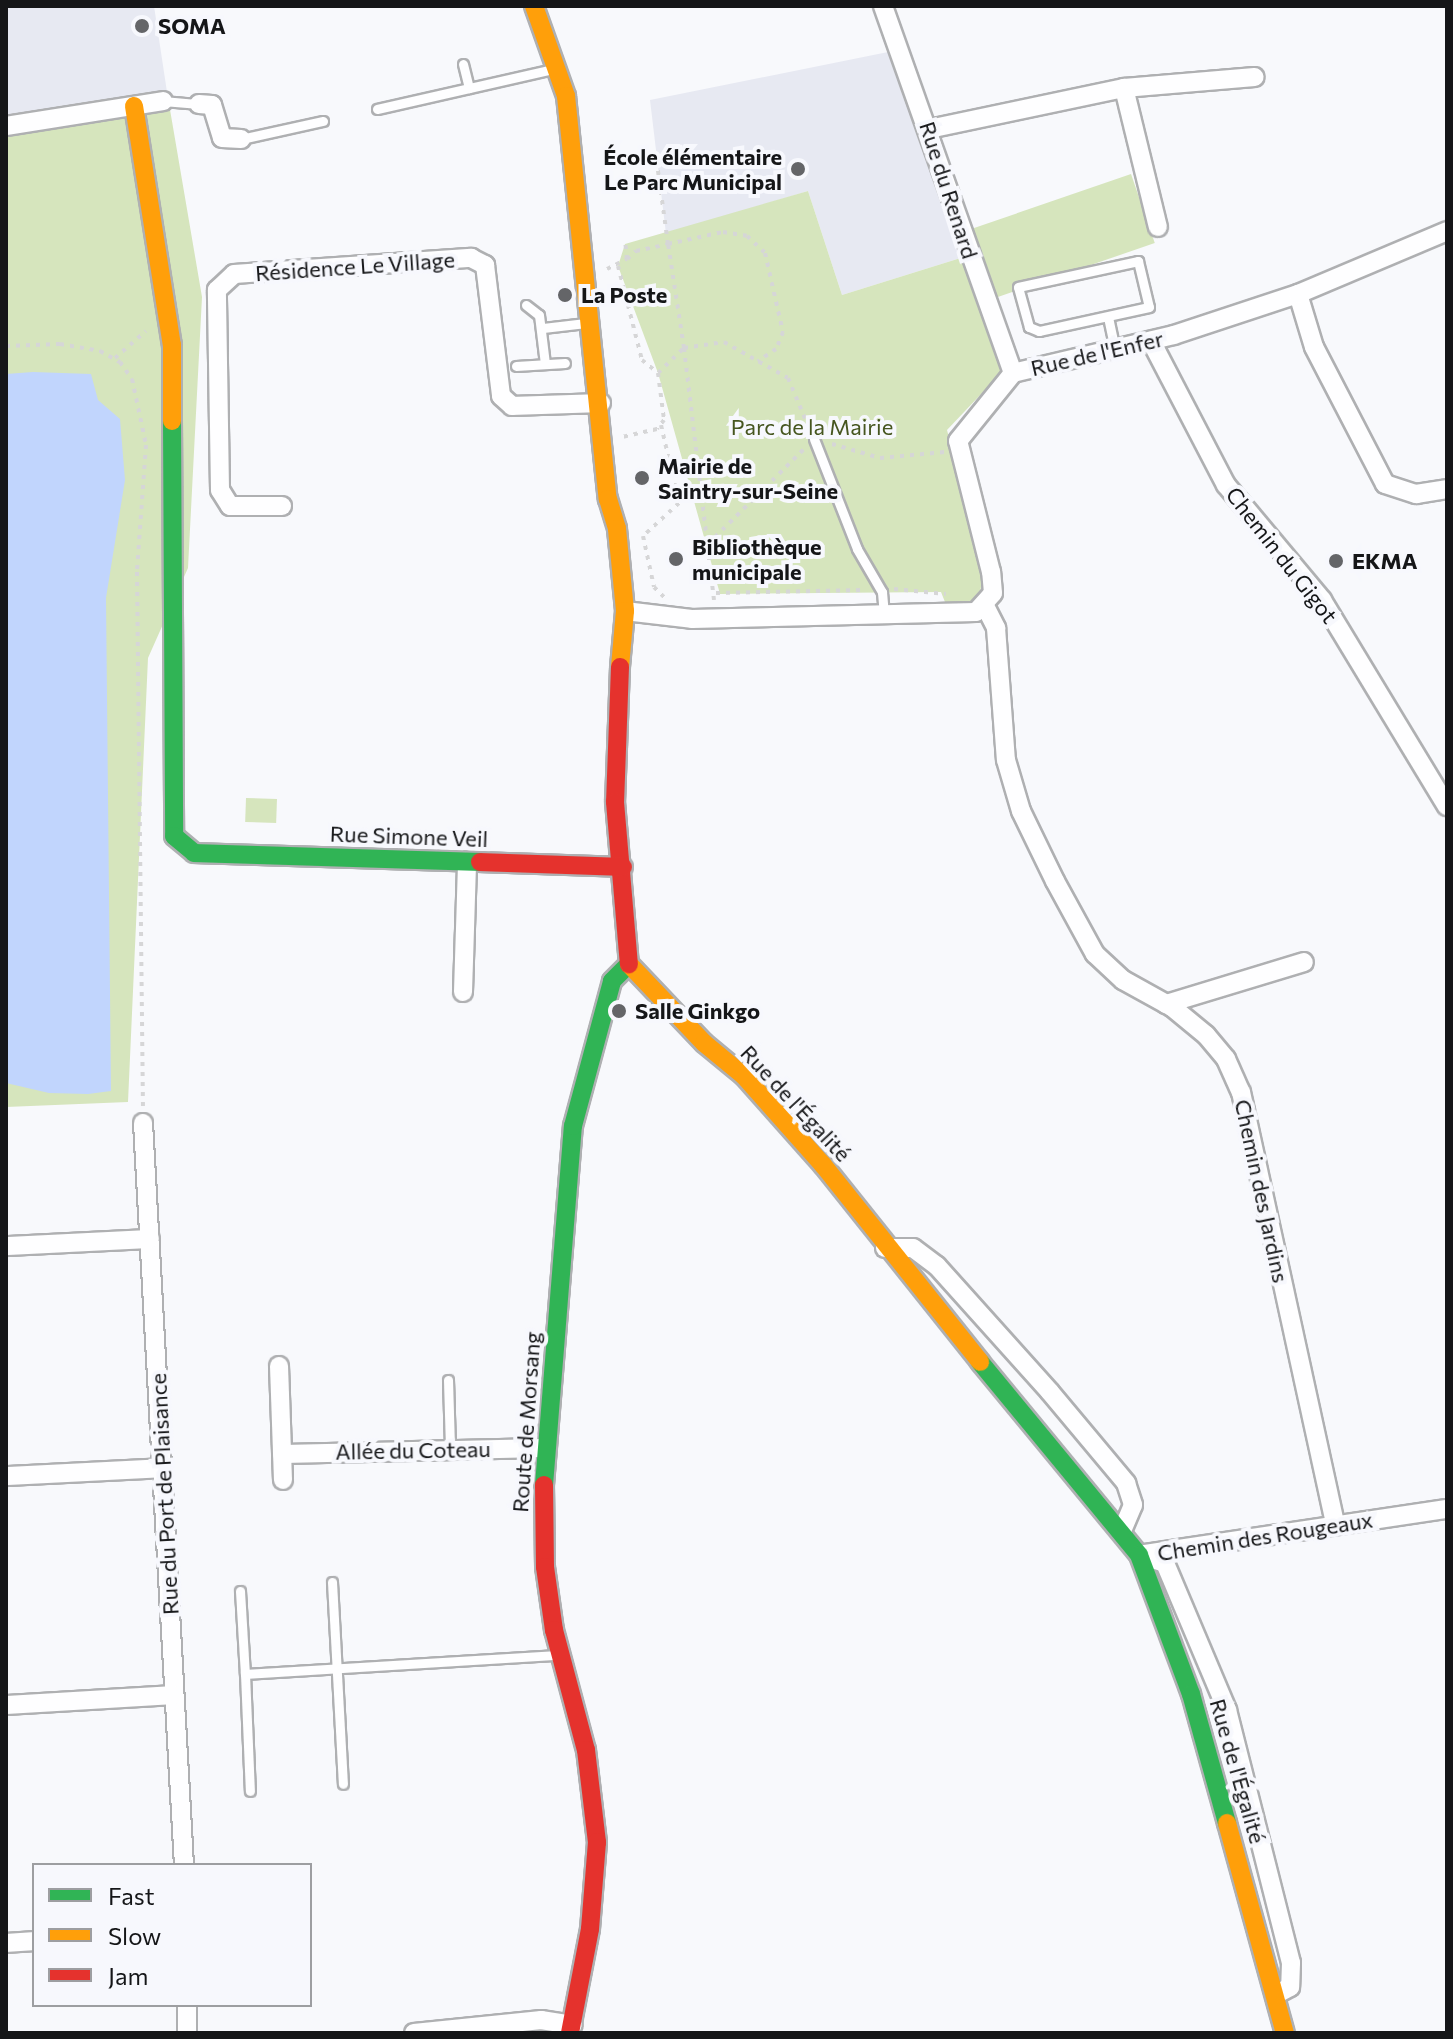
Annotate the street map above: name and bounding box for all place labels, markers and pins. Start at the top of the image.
place label: SOMA [158,13,226,39]
marker: SOMA [133,17,151,35]
place label: École élémentaire Le Parc Municipal [603,143,782,194]
marker: École élémentaire Le Parc Municipal [789,160,807,178]
place label: La Poste [581,282,667,308]
marker: La Poste [556,286,574,304]
place label: Mairie de Saintry-sur-Seine [658,452,838,504]
marker: Mairie de Saintry-sur-Seine [633,469,651,487]
place label: Bibliothèque municipale [692,533,822,584]
place label: EKMA [1352,548,1417,574]
marker: Bibliothèque municipale [667,550,685,568]
marker: EKMA [1327,552,1345,570]
place label: Salle Ginkgo [635,998,760,1024]
marker: Salle Ginkgo [610,1002,628,1020]

